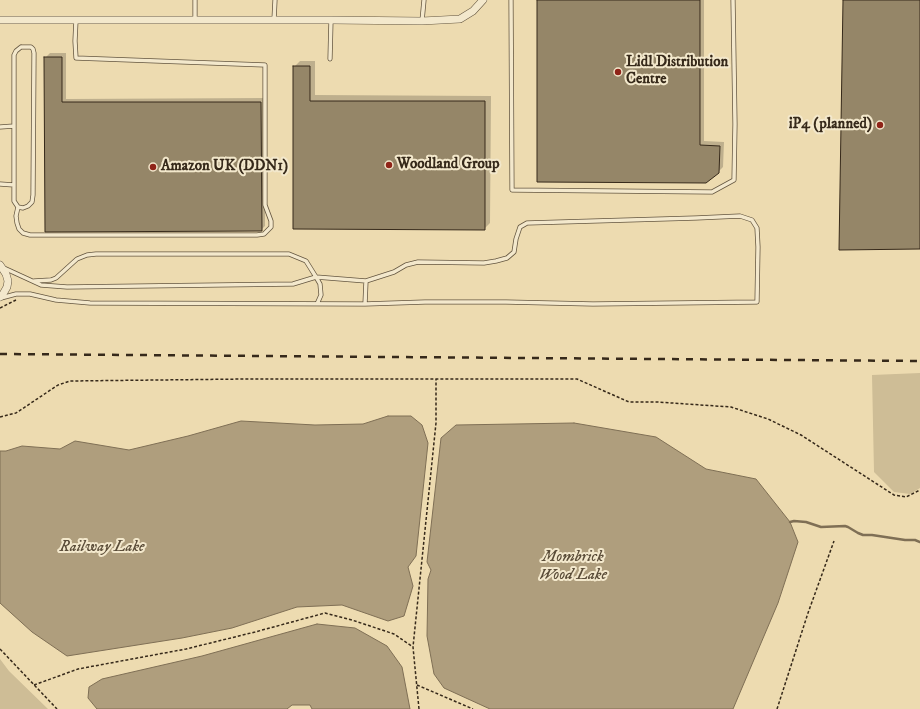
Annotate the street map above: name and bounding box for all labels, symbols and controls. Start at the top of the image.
place label: Lidl Distribution Centre [626,54,728,89]
marker: Lidl Distribution Centre [613,67,623,77]
place label: iP4 (planned) [789,116,872,134]
marker: iP4 (planned) [875,120,885,130]
place label: Woodland Group [397,156,500,174]
place label: Amazon UK (DDN1) [161,158,288,176]
marker: Woodland Group [384,160,394,170]
marker: Amazon UK (DDN1) [148,162,158,172]
water label: Railway Lake [59,538,145,558]
water label: Mombrick Wood Lake [539,548,607,586]

